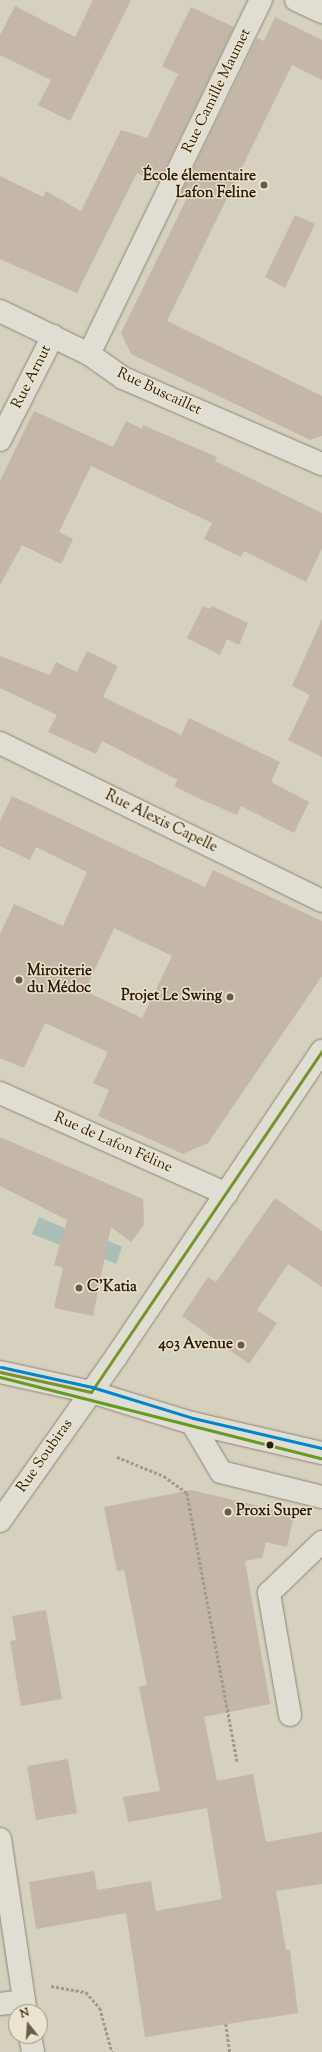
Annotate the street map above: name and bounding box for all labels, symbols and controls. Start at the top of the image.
street label: Rue Camille Maumet [179,26,255,156]
place label: École élementaire Lafon Feline [143,167,256,202]
marker: École élementaire Lafon Feline [259,180,269,190]
street label: Rue Arnut [8,342,56,412]
street label: Rue Buscaillet [114,365,204,419]
street label: Rue Alexis Capelle [102,787,220,857]
place label: Miroiterie du Médoc [27,962,92,997]
marker: Miroiterie du Médoc [14,975,24,985]
place label: Projet Le Swing [121,988,222,1006]
marker: Projet Le Swing [225,992,235,1002]
street label: Rue de Lafon Féline [51,1109,175,1177]
place label: C'Katia [87,1279,137,1297]
marker: C'Katia [74,1283,84,1293]
place label: 403 Avenue [158,1336,233,1354]
marker: 403 Avenue [236,1340,246,1350]
street label: Rue Soubiras [13,1416,77,1496]
unlabelled marker [265,1440,275,1450]
place label: Proxi Super [236,1503,312,1521]
marker: Proxi Super [223,1507,233,1517]
north arrow [8,2004,48,2044]
text: N [18,2005,31,2022]

